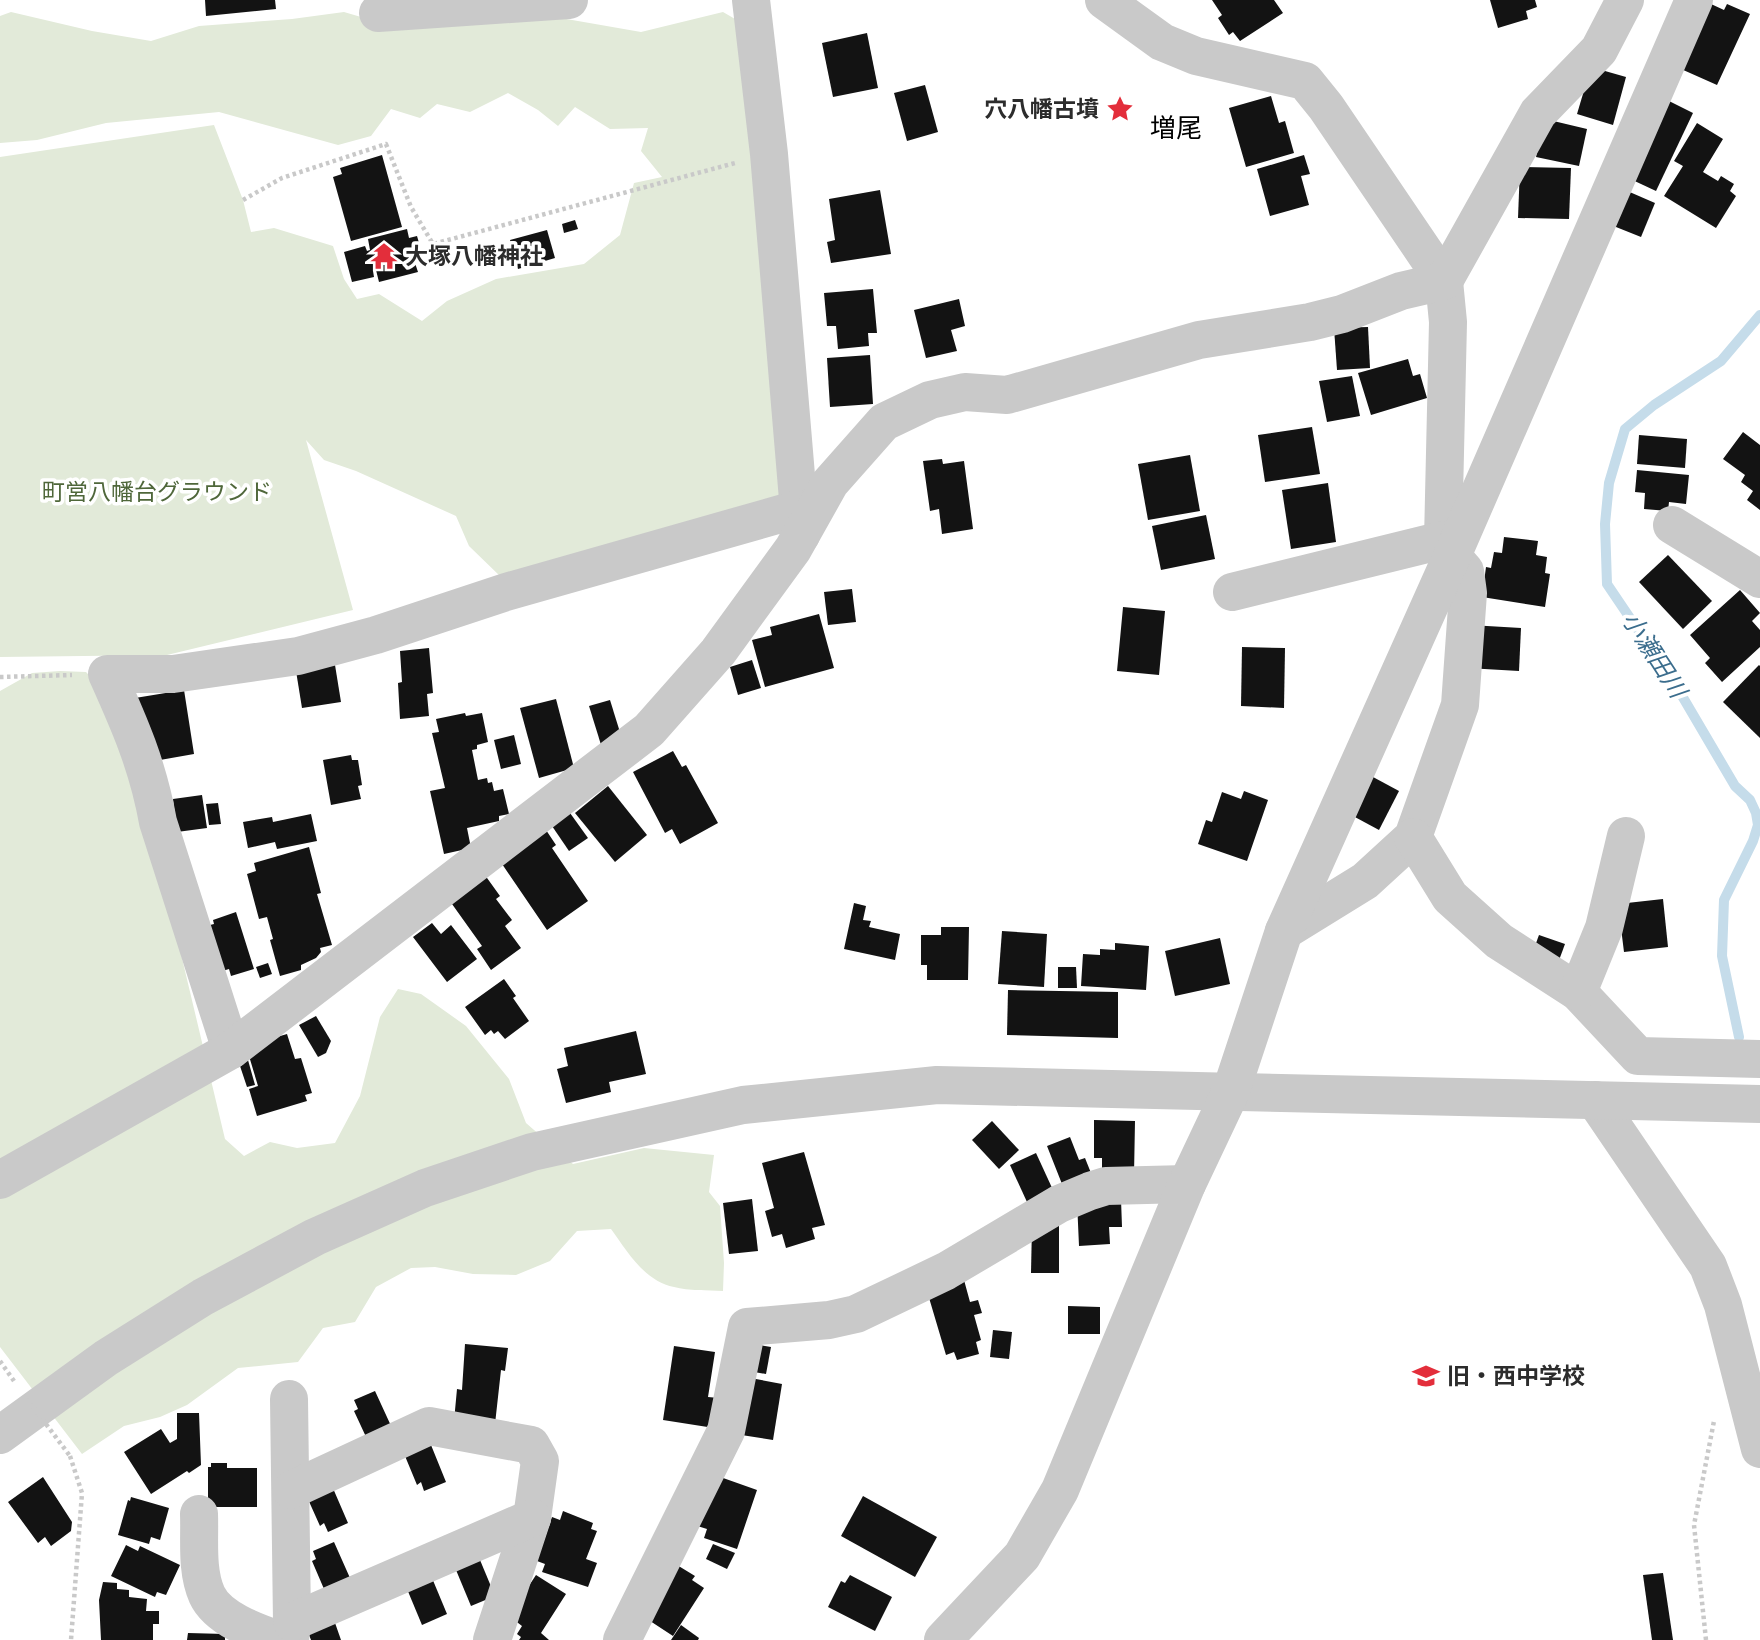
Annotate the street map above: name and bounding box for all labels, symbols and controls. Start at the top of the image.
place label: 穴八幡古墳 [984,92,1099,124]
place icon: 穴八幡古墳 [1105,94,1135,124]
district label: 増尾 [1150,109,1202,145]
place label: 大塚八幡神社 [405,239,543,271]
temple icon: 大塚八幡神社 [369,241,399,271]
park label: 町営八幡台グラウンド [42,475,272,507]
water label: 小瀬田川 [1615,605,1697,706]
place label: 旧・西中学校 [1447,1359,1585,1391]
school or university icon: 旧・西中学校 [1411,1361,1441,1391]

